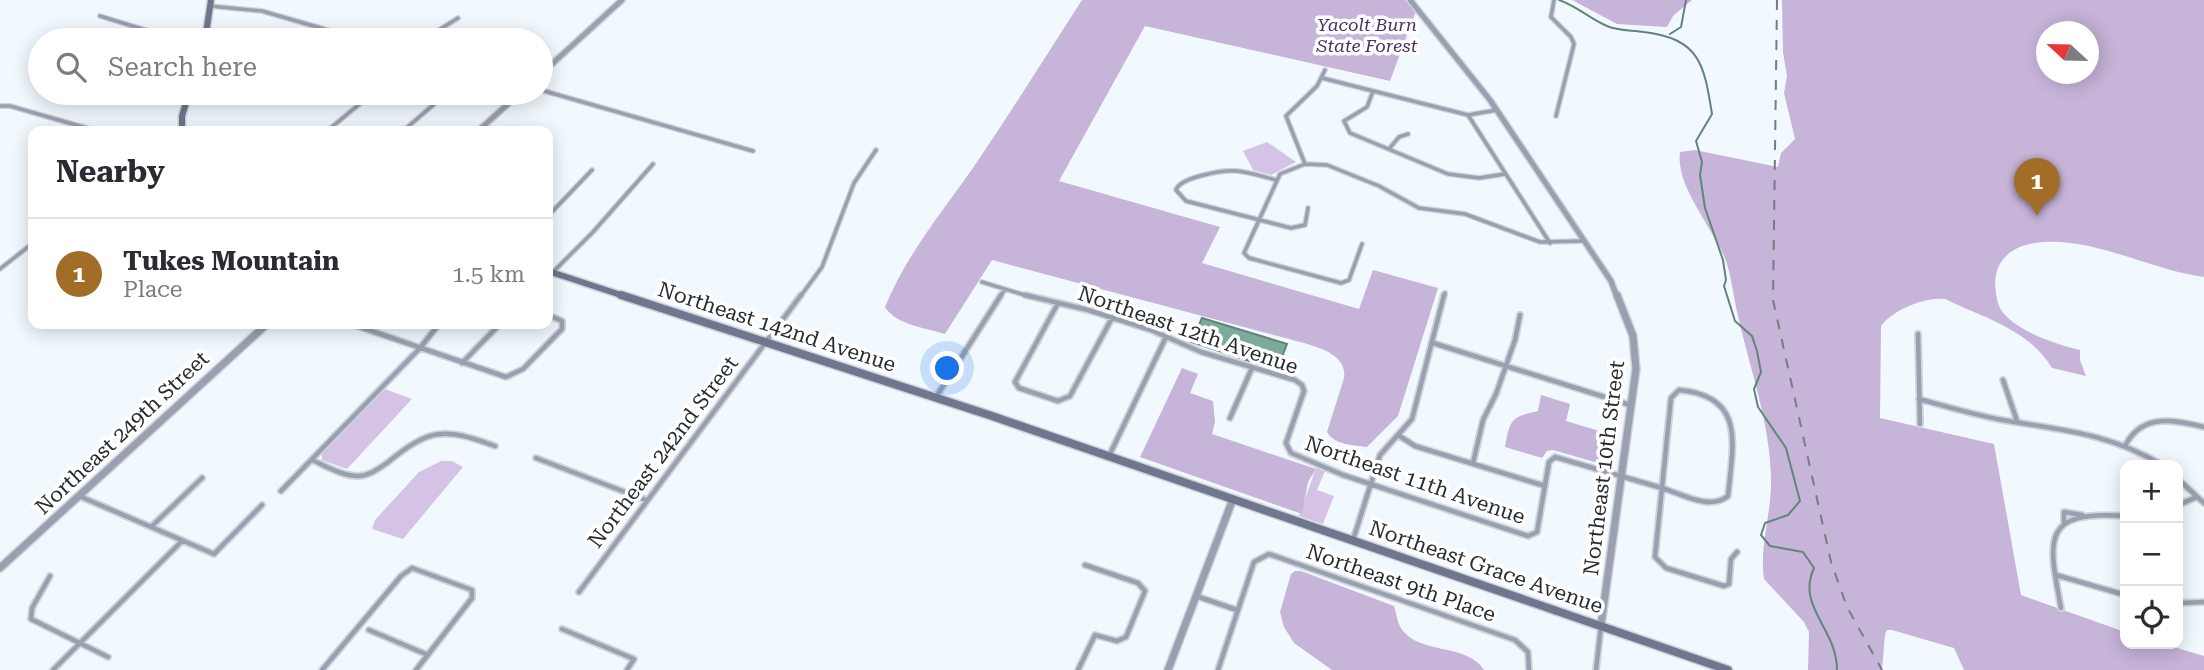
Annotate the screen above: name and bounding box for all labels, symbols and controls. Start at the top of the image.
park label: Yacolt Burn State Forest [1316,14,1418,56]
north arrow [2036,21,2099,84]
search box [28,28,553,105]
icon: search [52,48,90,86]
text: Search here [108,52,257,82]
text: Nearby [56,154,165,189]
pin: 1 [2014,158,2060,216]
text: Tukes Mountain [123,246,339,276]
text: 1 [73,261,85,288]
text: 1.5 km [452,261,525,288]
text: Place [123,276,182,303]
street label: Northeast 142nd Avenue [655,277,899,377]
street label: Northeast 12th Avenue [1075,281,1301,379]
street label: Northeast 249th Street [30,346,214,520]
street label: Northeast 242nd Street [583,351,743,552]
your location [930,351,964,385]
street label: Northeast 10th Street [1579,359,1629,577]
street label: Northeast 11th Avenue [1302,431,1528,529]
map controls [2120,460,2183,649]
button: + [2120,460,2183,523]
street label: Northeast Grace Avenue [1366,516,1606,618]
button: − [2120,523,2183,586]
street label: Northeast 9th Place [1303,539,1499,627]
button: locate [2120,586,2183,649]

